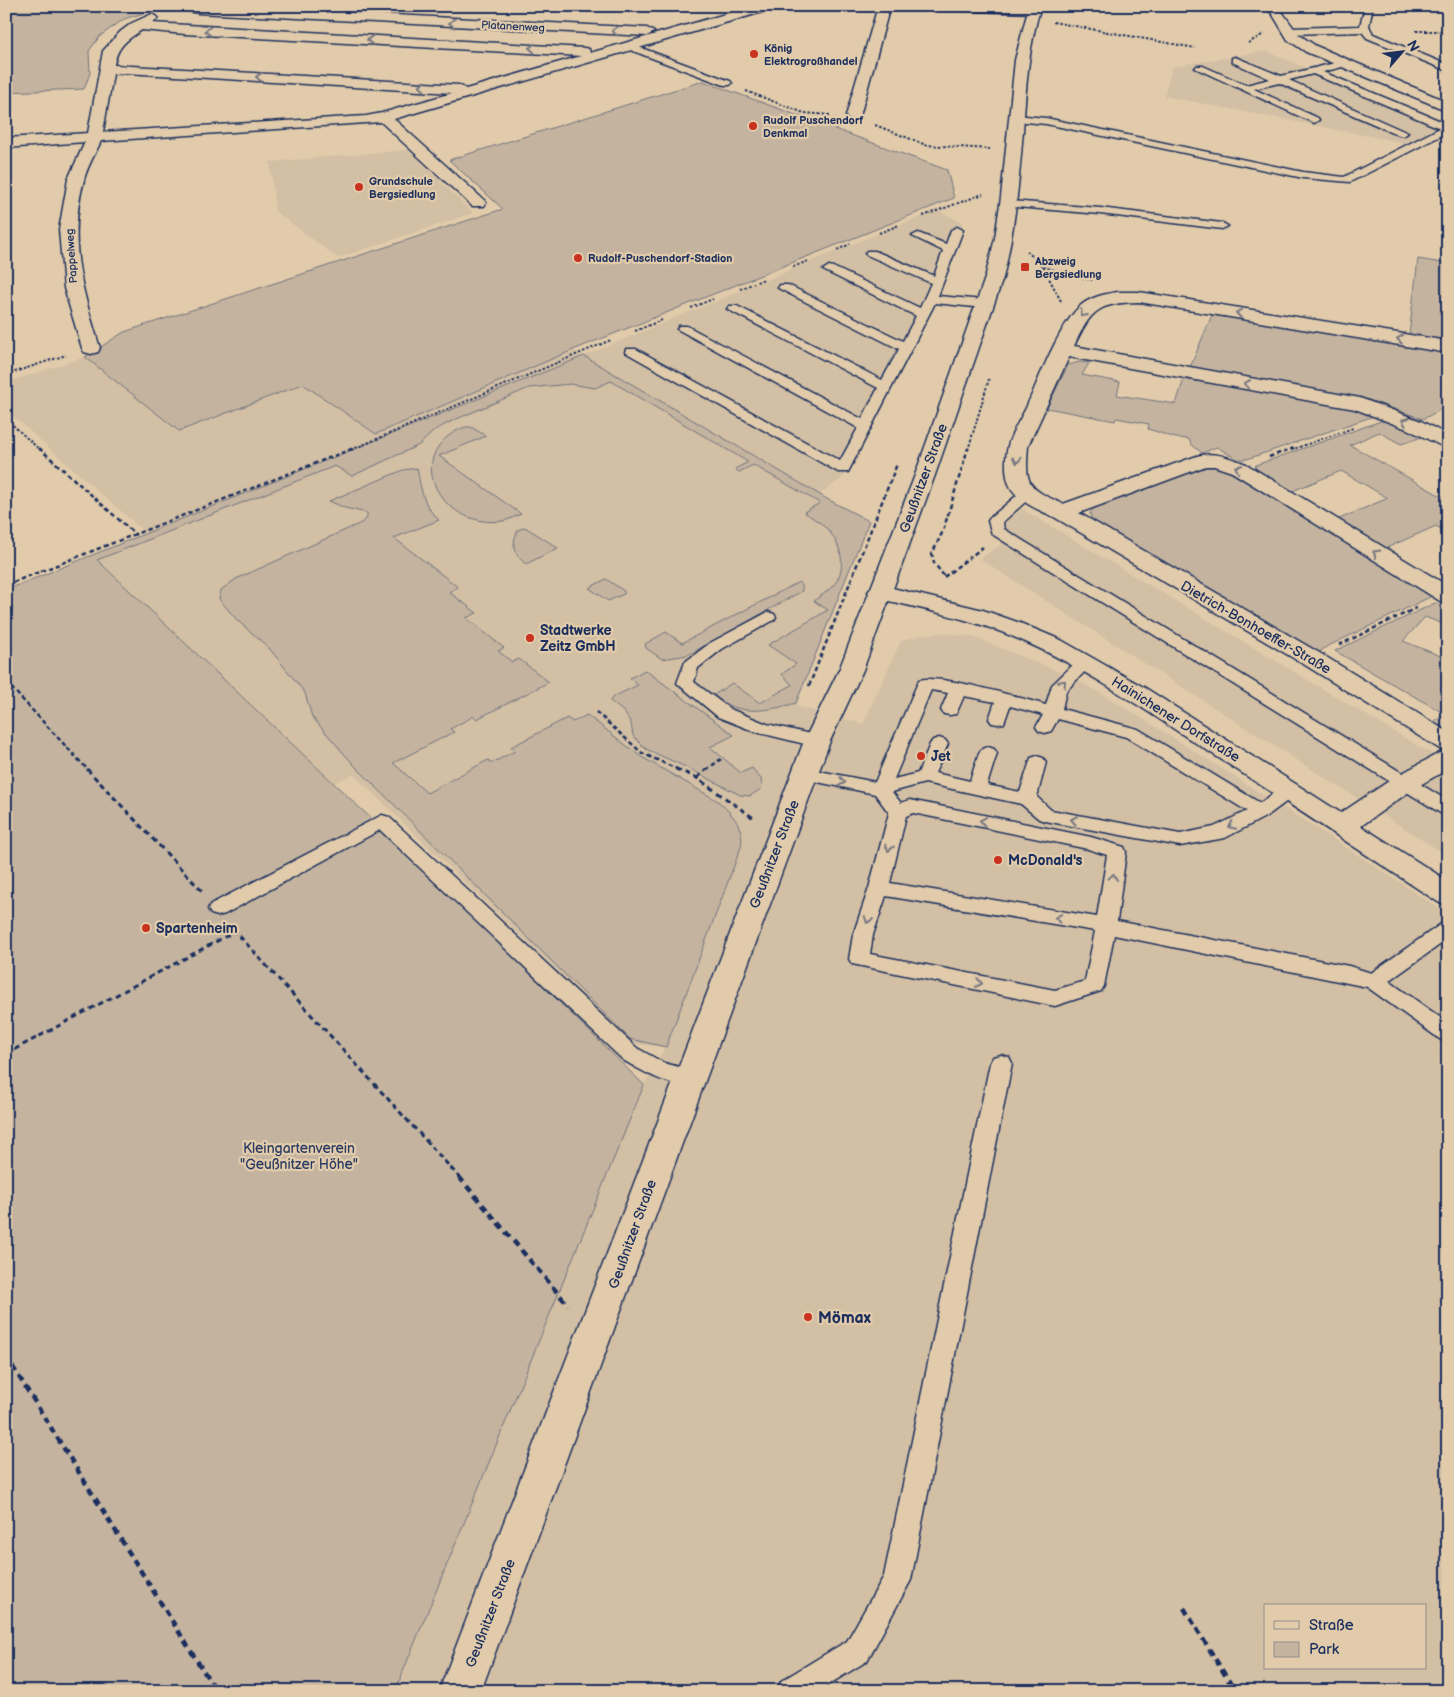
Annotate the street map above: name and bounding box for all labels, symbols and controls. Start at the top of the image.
one-way arrow [448,17,456,28]
street label: Platanenweg [481,18,545,35]
one-way arrow [610,25,618,36]
one-way arrow [204,26,212,37]
north arrow [1376,28,1426,78]
one-way arrow [366,34,374,45]
text: N [1403,37,1423,55]
place label: König Elektrogroßhandel [764,42,858,68]
one-way arrow [528,43,536,54]
marker: König Elektrogroßhandel [748,48,760,60]
one-way arrow [255,71,263,82]
one-way arrow [417,81,425,92]
place label: Rudolf Puschendorf Denkmal [763,114,864,140]
marker: Rudolf Puschendorf Denkmal [747,120,759,132]
place label: Grundschule Bergsiedlung [369,175,436,201]
marker: Grundschule Bergsiedlung [353,181,365,193]
street label: Pappelweg [63,228,80,284]
marker: Rudolf-Puschendorf-Stadion [572,252,584,264]
place label: Rudolf-Puschendorf-Stadion [588,252,732,265]
place label: Abzweig Bergsiedlung [1034,255,1102,281]
marker: Abzweig Bergsiedlung [1019,261,1031,273]
one-way arrow [1080,308,1089,317]
one-way arrow [1235,309,1244,319]
one-way arrow [1395,335,1404,345]
one-way arrow [1243,379,1251,389]
one-way arrow [1401,416,1410,427]
street label: Geußnitzer Straße [896,421,951,535]
one-way arrow [1011,457,1022,465]
one-way arrow [1234,464,1243,474]
one-way arrow [1373,549,1382,559]
street label: Dietrich-Bonhoeffer-Straße [1178,577,1334,678]
place label: Stadtwerke Zeitz GmbH [540,622,616,655]
marker: Stadtwerke Zeitz GmbH [524,632,536,644]
street label: Hainichener Dorfstraße [1108,673,1243,766]
one-way arrow [1057,680,1066,689]
place label: Jet [931,748,951,765]
marker: Jet [915,750,927,762]
one-way arrow [838,776,847,786]
street label: Geußnitzer Straße [746,798,803,911]
one-way arrow [979,816,988,827]
one-way arrow [1069,816,1078,826]
one-way arrow [1228,820,1237,830]
one-way arrow [885,844,895,852]
place label: McDonald's [1008,852,1083,869]
marker: McDonald's [992,854,1004,866]
one-way arrow [1107,873,1118,881]
one-way arrow [1054,913,1062,923]
one-way arrow [864,915,874,924]
place label: Spartenheim [156,920,238,937]
marker: Spartenheim [140,922,152,934]
one-way arrow [974,977,983,988]
park label: Kleingartenverein "Geußnitzer Höhe" [240,1140,358,1173]
street label: Geußnitzer Straße [605,1177,660,1291]
place label: Mömax [818,1309,871,1328]
marker: Mömax [802,1311,814,1323]
street label: Geußnitzer Straße [462,1557,519,1670]
legend [1264,1604,1426,1670]
text: Straße [1309,1616,1354,1635]
text: Park [1309,1640,1340,1659]

